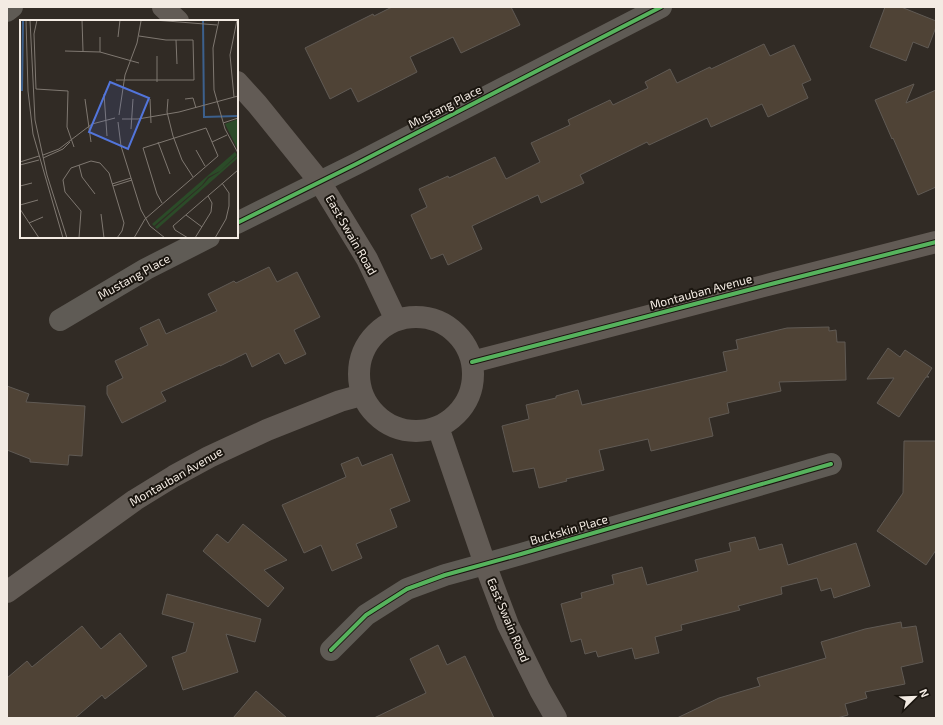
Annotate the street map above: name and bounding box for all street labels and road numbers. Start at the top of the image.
street label: Mustang Place [406,82,484,131]
street label: East Swain Road [323,192,380,277]
street label: Mustang Place [95,251,172,302]
street label: Montauban Avenue [648,271,753,311]
street label: Montauban Avenue [126,444,225,509]
street label: Buckskin Place [528,511,609,547]
street label: East Swain Road [485,575,533,664]

